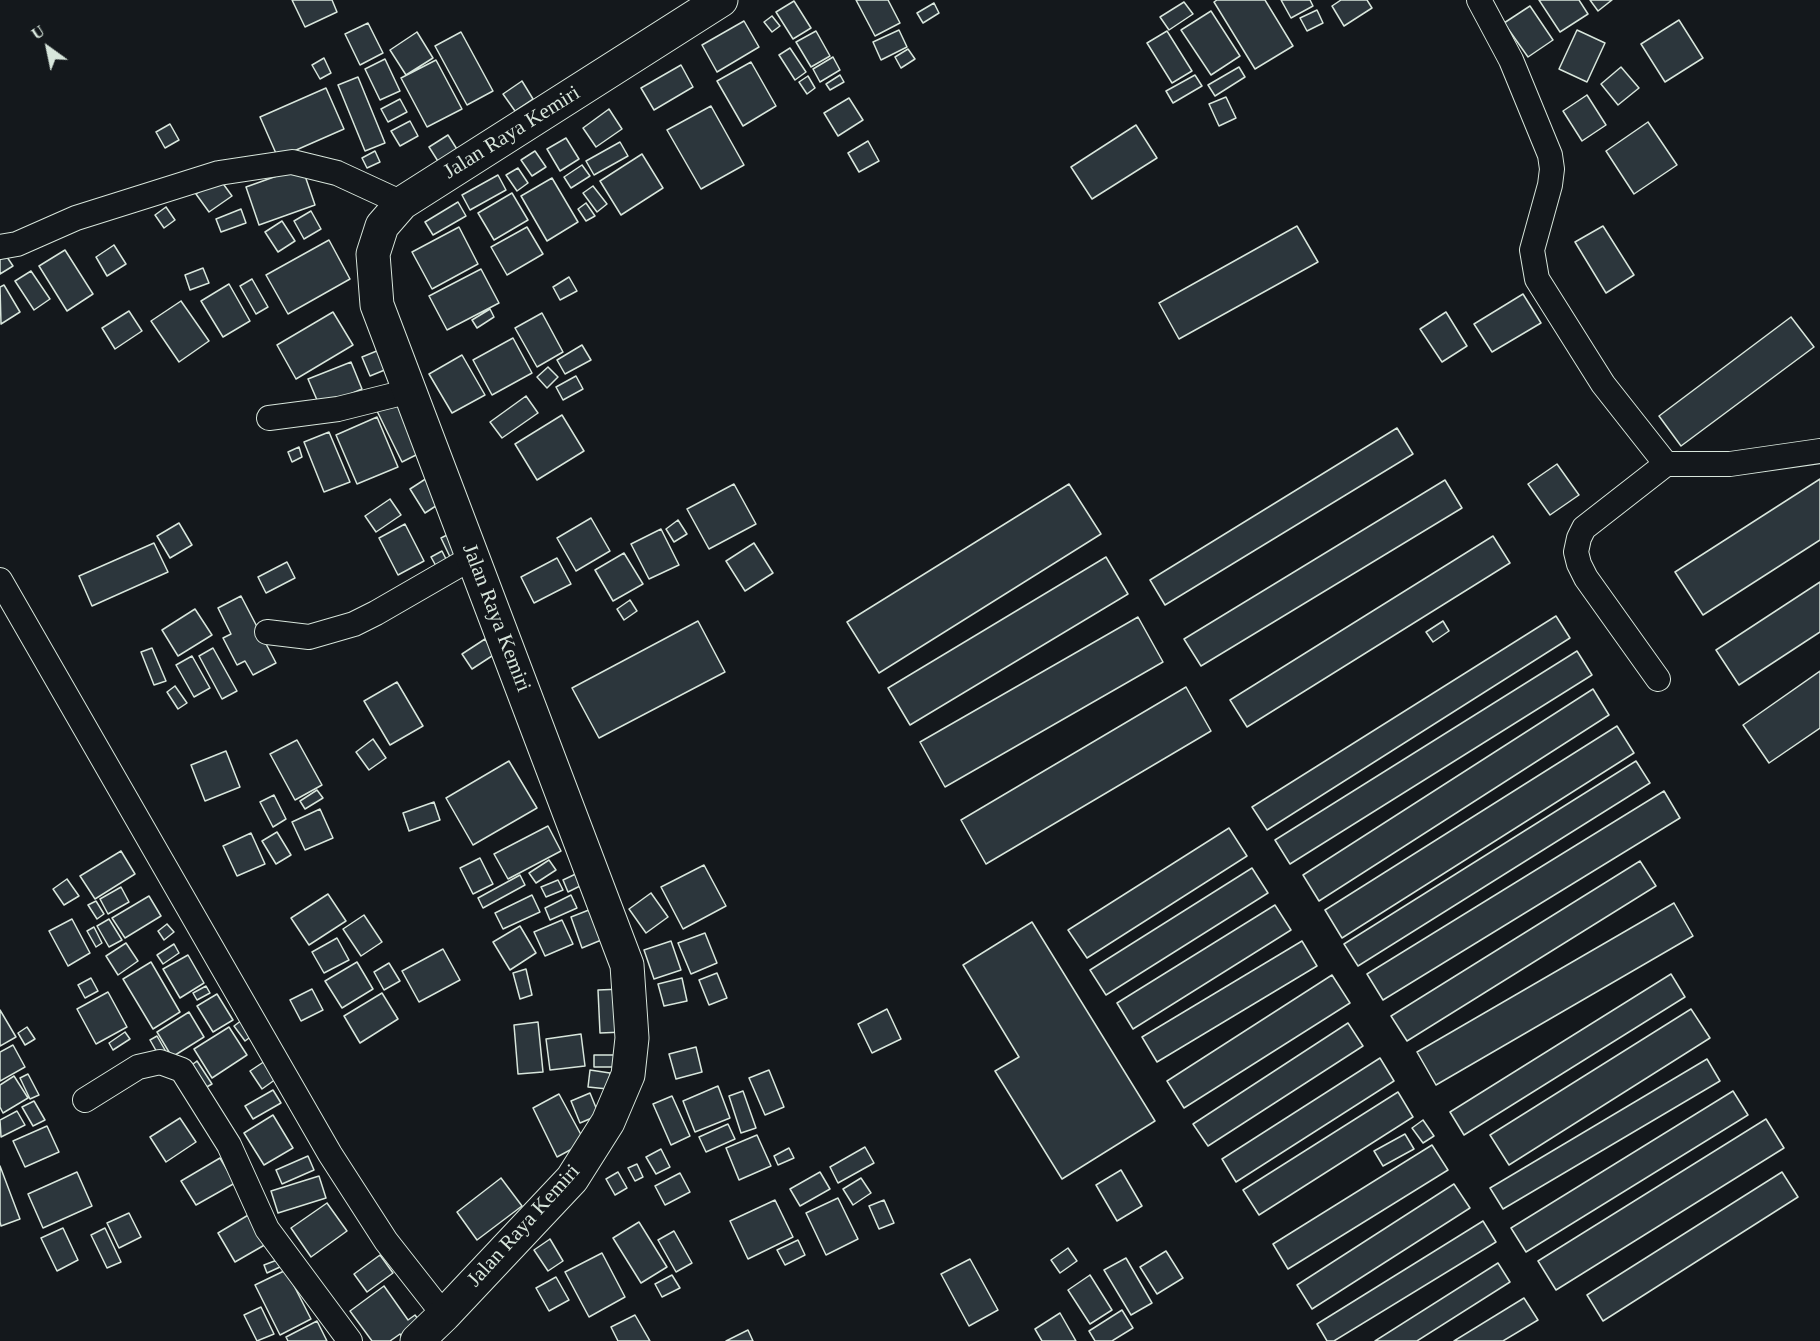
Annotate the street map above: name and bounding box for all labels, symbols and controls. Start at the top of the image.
north arrow [18,18,78,78]
text: U [28,22,47,43]
street label: Jalan Raya Kemiri [439,81,585,185]
street label: Jalan Raya Kemiri [456,541,536,695]
street label: Jalan Raya Kemiri [462,1159,586,1293]

